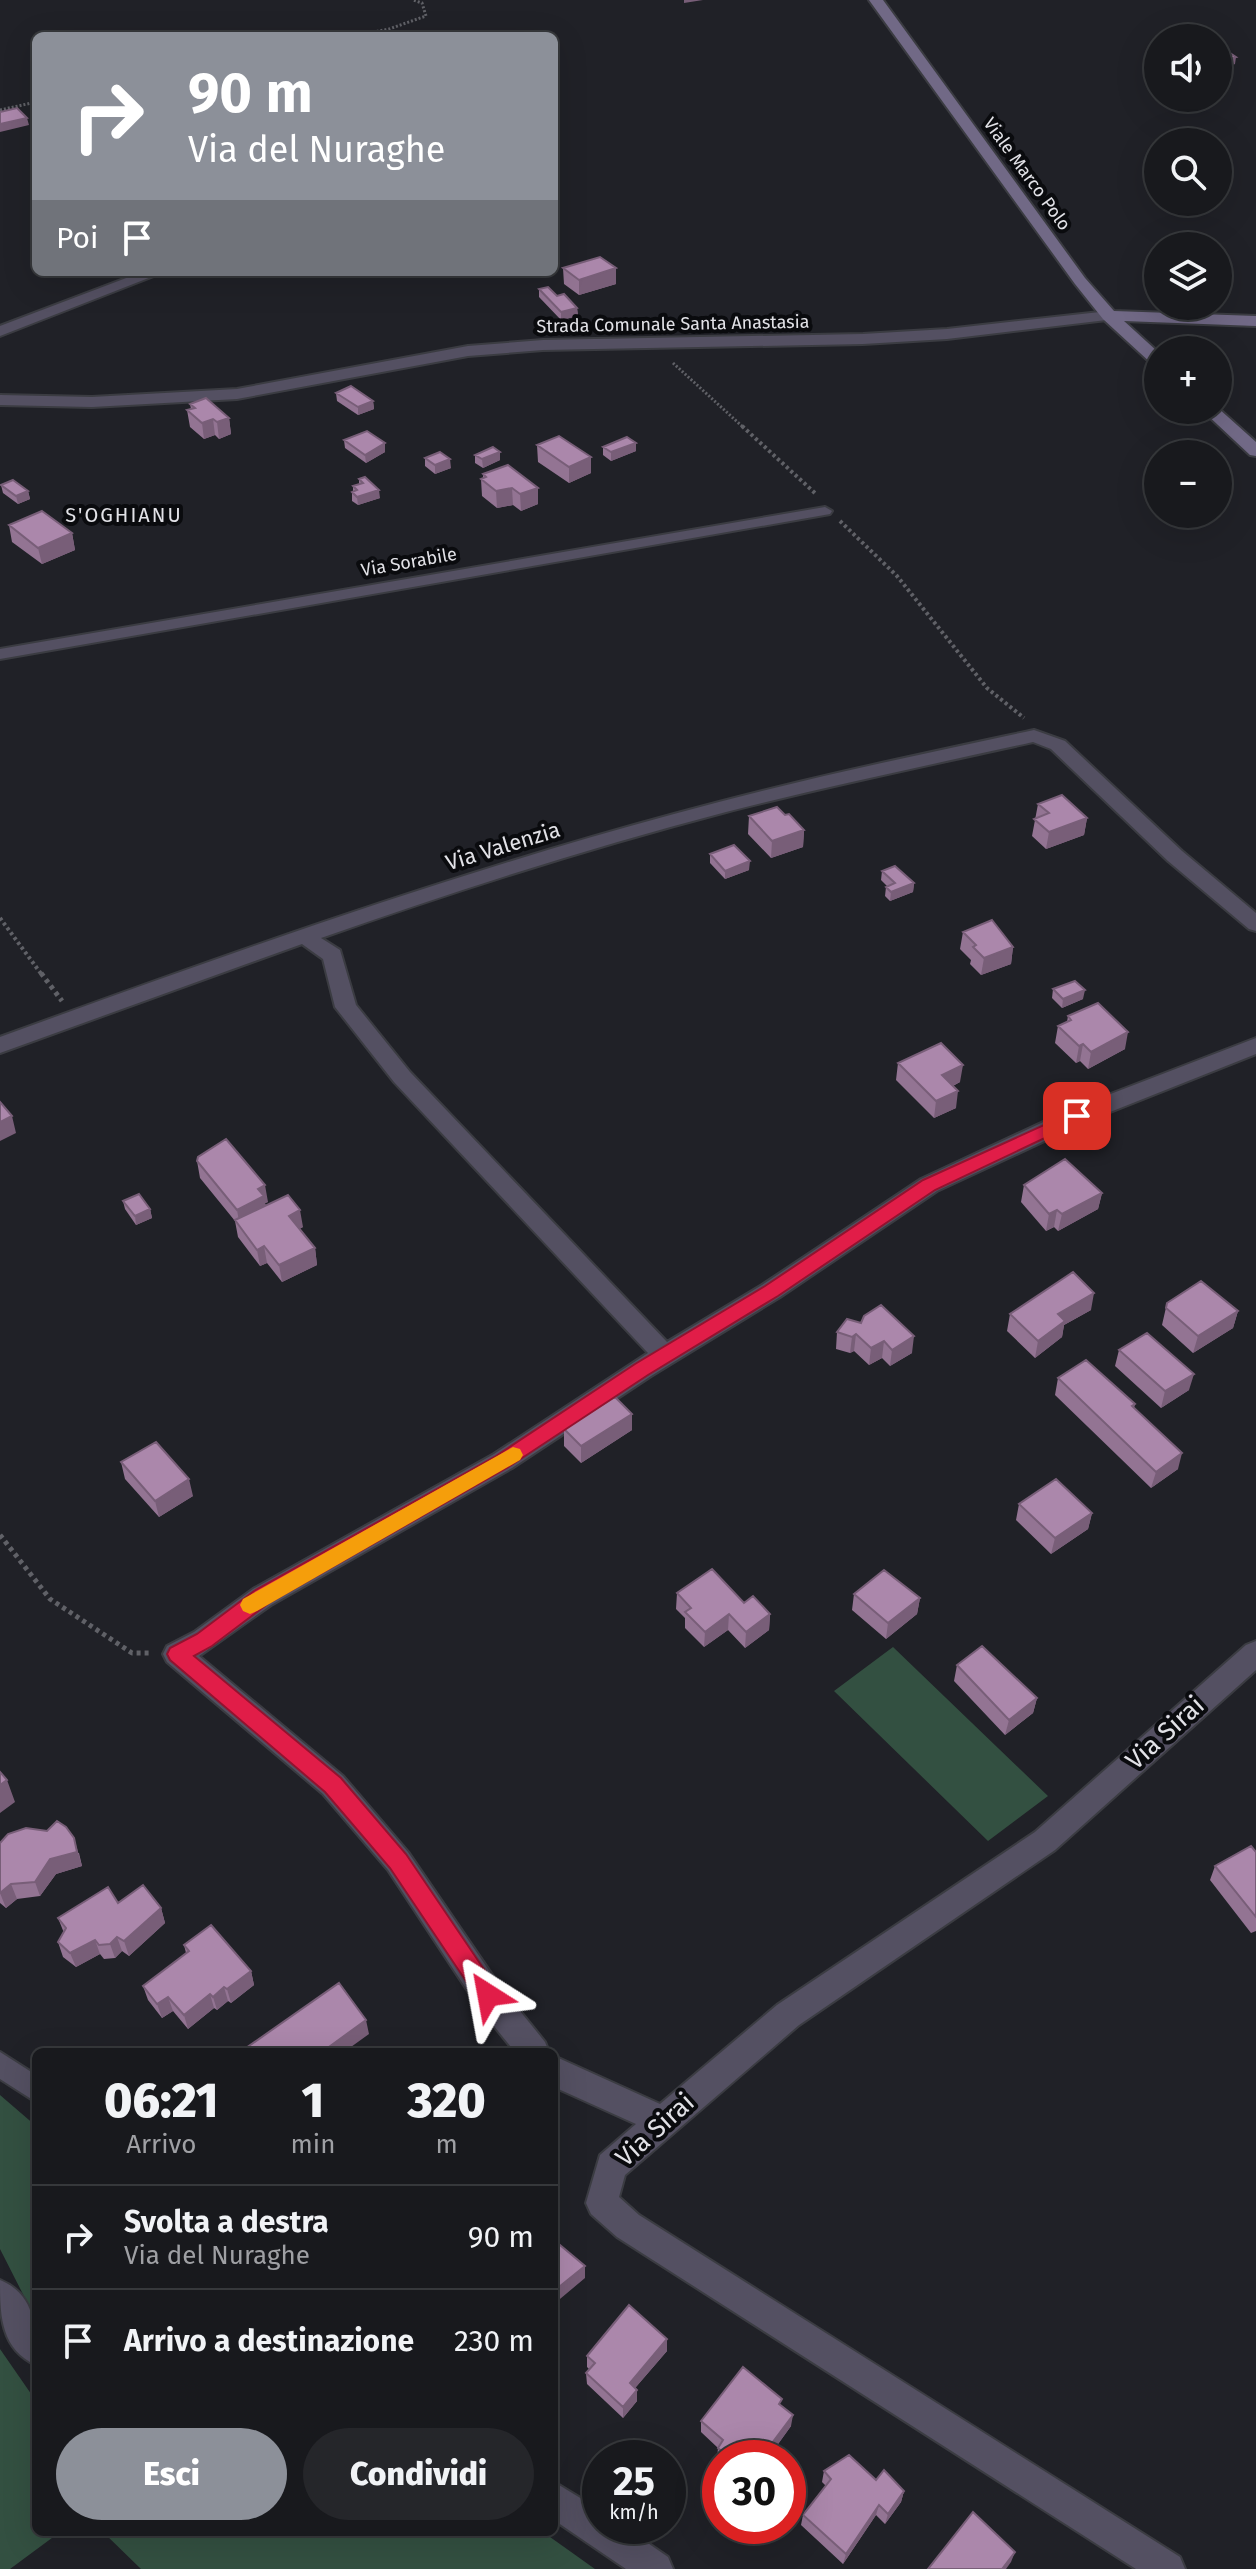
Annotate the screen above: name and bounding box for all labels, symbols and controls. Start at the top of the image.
map controls [1144,24,1232,528]
button: sound [1144,24,1232,112]
text: 90 m [188,60,313,127]
icon: right [56,64,160,168]
street label: Viale Marco Polo [979,113,1075,235]
text: Via del Nuraghe [188,128,445,172]
button: search [1144,128,1232,216]
icon: arrive [115,216,159,260]
text: Poi [56,220,99,256]
button: layers [1144,232,1232,320]
street label: Strada Comunale Santa Anastasia [536,311,810,337]
button: + [1144,336,1232,424]
button: − [1144,440,1232,528]
district label: S'OGHIANU [65,503,183,527]
street label: Via Sorabile [359,543,459,581]
street label: Via Valenzia [442,816,564,876]
pin [1043,1082,1111,1150]
icon: arrive [1055,1094,1099,1138]
street label: Via Sirai [1119,1690,1211,1776]
position arrow [446,1953,530,2037]
text: 06:21 [104,2072,218,2130]
text: 1 [302,2072,324,2130]
text: 320 [407,2072,486,2130]
street label: Via Sirai [609,2087,701,2173]
text: Arrivo [126,2129,196,2160]
text: min [291,2129,335,2160]
text: m [436,2129,458,2160]
text: Svolta a destra [124,2204,329,2240]
icon: right [56,2215,100,2259]
text: 90 m [468,2219,534,2255]
text: Via del Nuraghe [124,2240,310,2271]
icon: arrive [56,2319,100,2363]
text: Arrivo a destinazione [124,2323,414,2359]
text: 230 m [454,2323,534,2359]
button: Esci [56,2428,287,2520]
button: Condividi [303,2428,534,2520]
speed limit sign: 30 [702,2440,806,2544]
text: 25 [613,2458,655,2506]
text: km/h [609,2500,659,2524]

